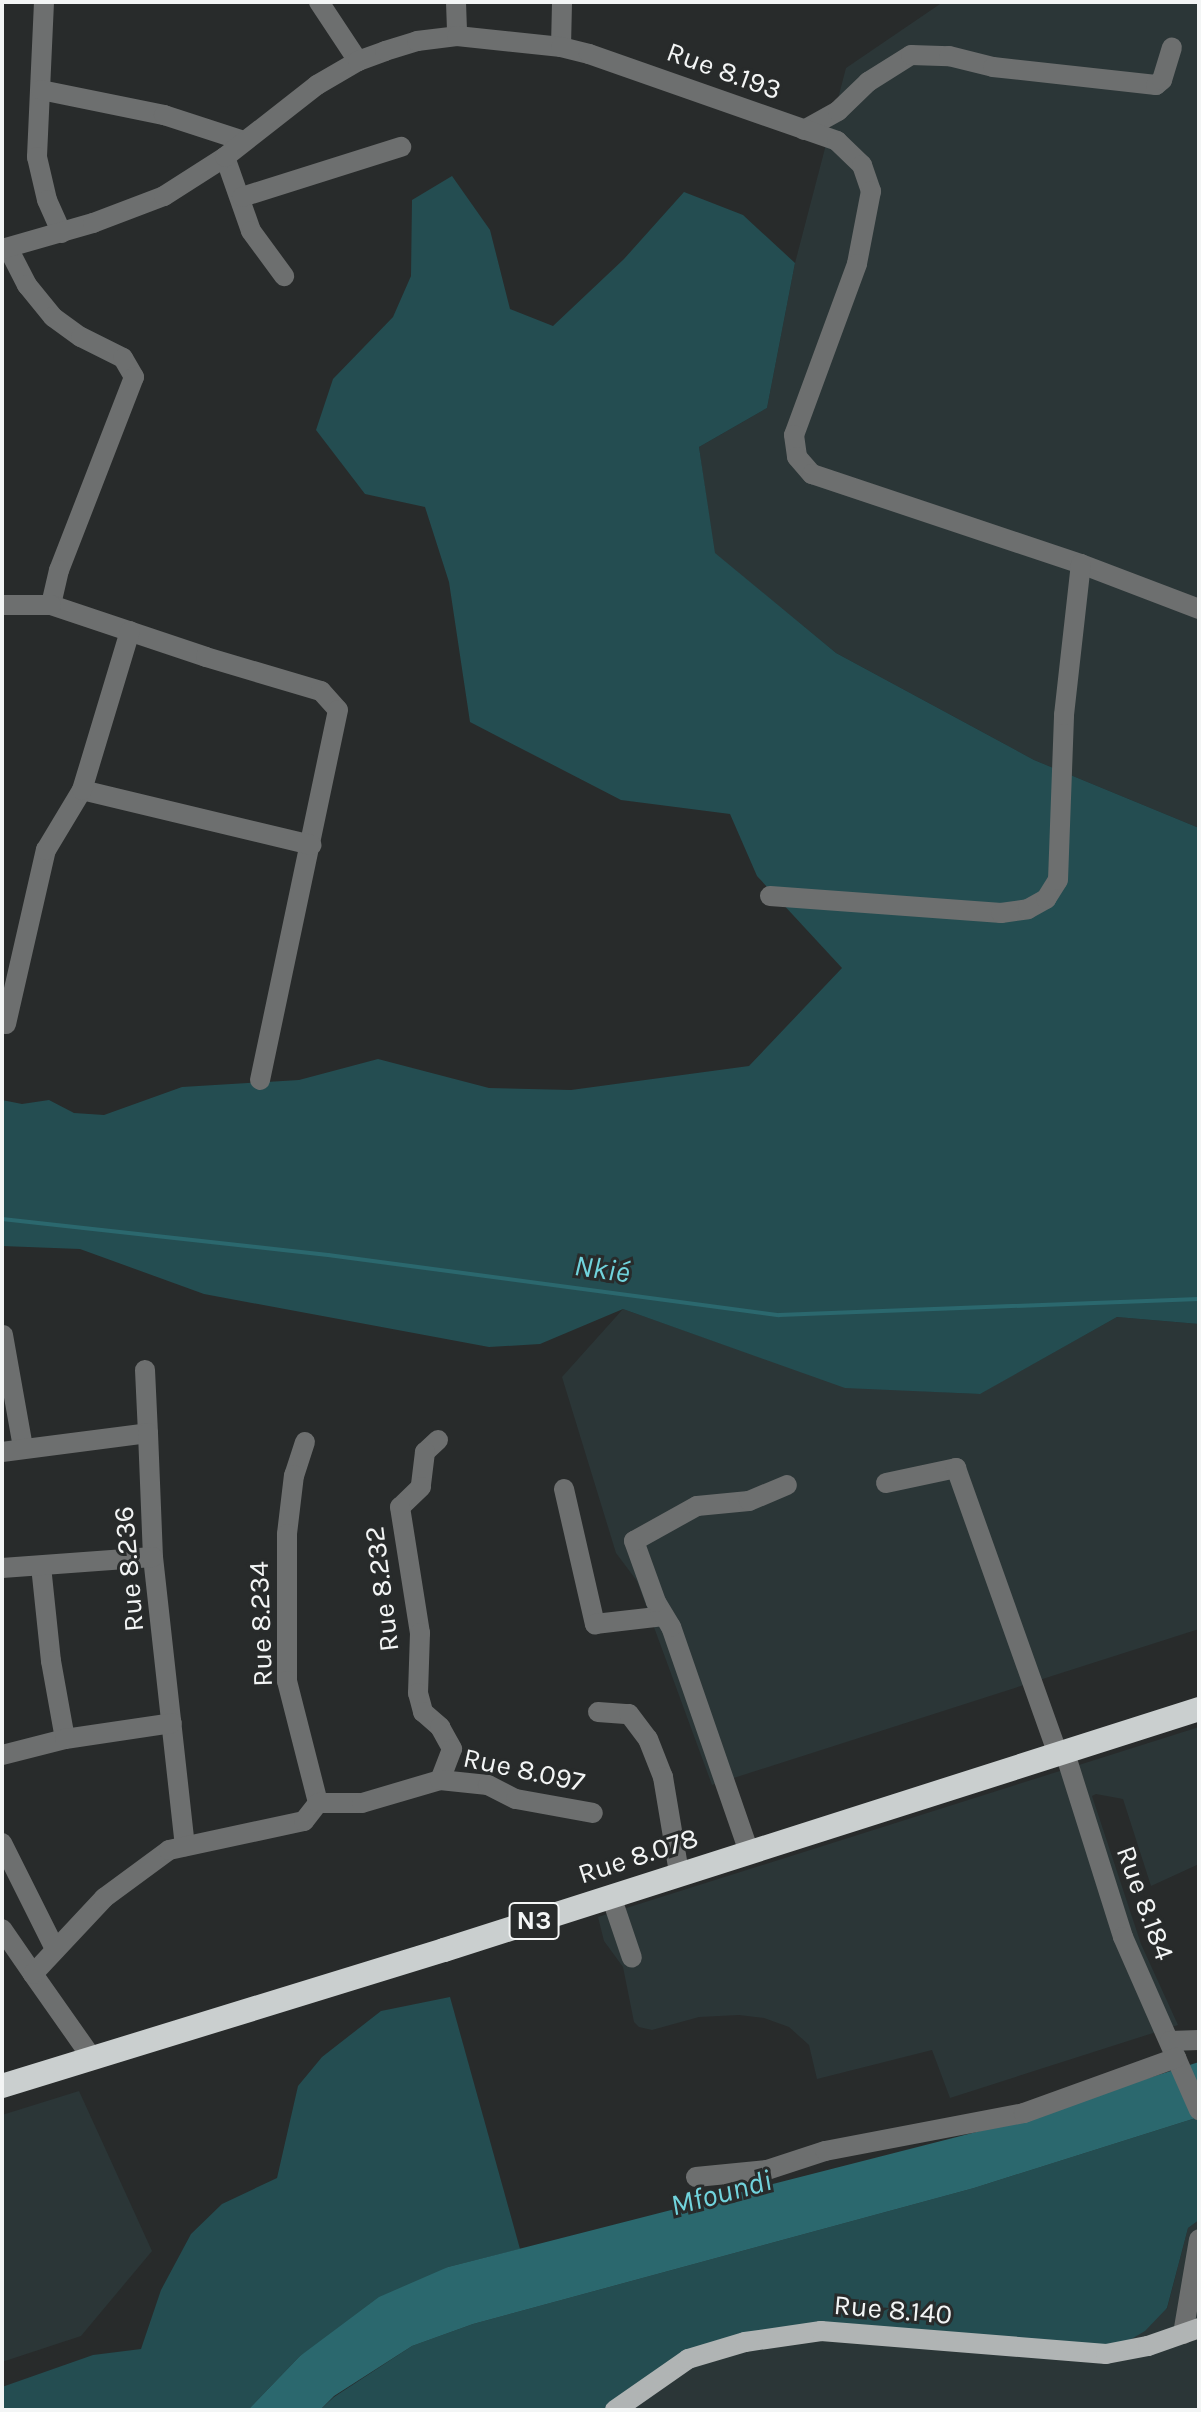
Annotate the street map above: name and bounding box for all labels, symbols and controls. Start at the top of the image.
street label: Rue 8.193 [662,35,786,107]
water label: Nkié [572,1247,632,1291]
street label: Rue 8.236 [107,1505,151,1633]
street label: Rue 8.232 [358,1524,406,1654]
street label: Rue 8.234 [242,1561,280,1687]
street label: Rue 8.097 [460,1741,588,1799]
street label: Rue 8.078 [574,1821,702,1891]
street label: Rue 8.184 [1109,1841,1181,1965]
road number: N3 [508,1899,560,1943]
water label: Mfoundi [666,2162,776,2224]
street label: Rue 8.140 [832,2288,954,2332]

